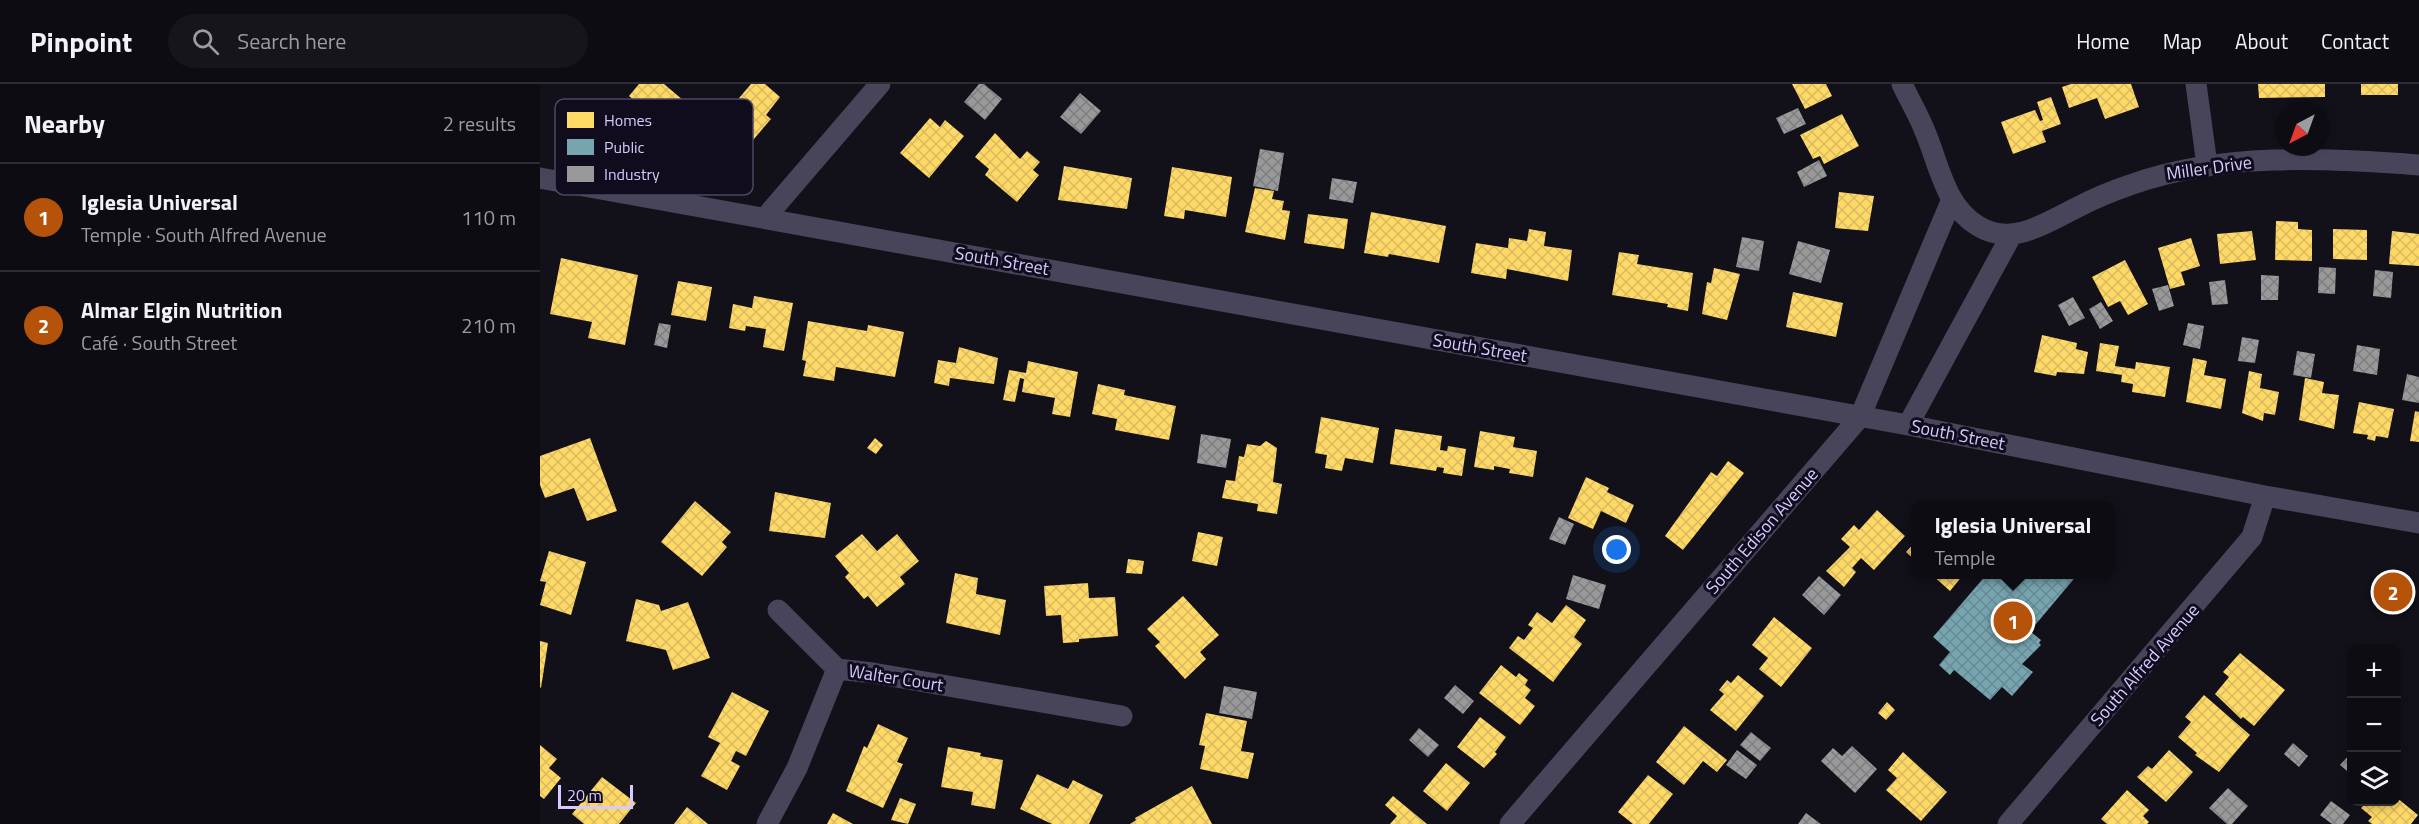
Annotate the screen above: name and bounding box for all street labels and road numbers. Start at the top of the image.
street label: Miller Drive [2164,148,2253,187]
street label: South Street [953,239,1052,282]
street label: South Street [1431,326,1530,369]
street label: South Street [1909,412,2008,457]
street label: South Edison Avenue [1699,462,1824,600]
street label: South Alfred Avenue [2084,598,2206,732]
street label: Walter Court [847,657,946,698]

